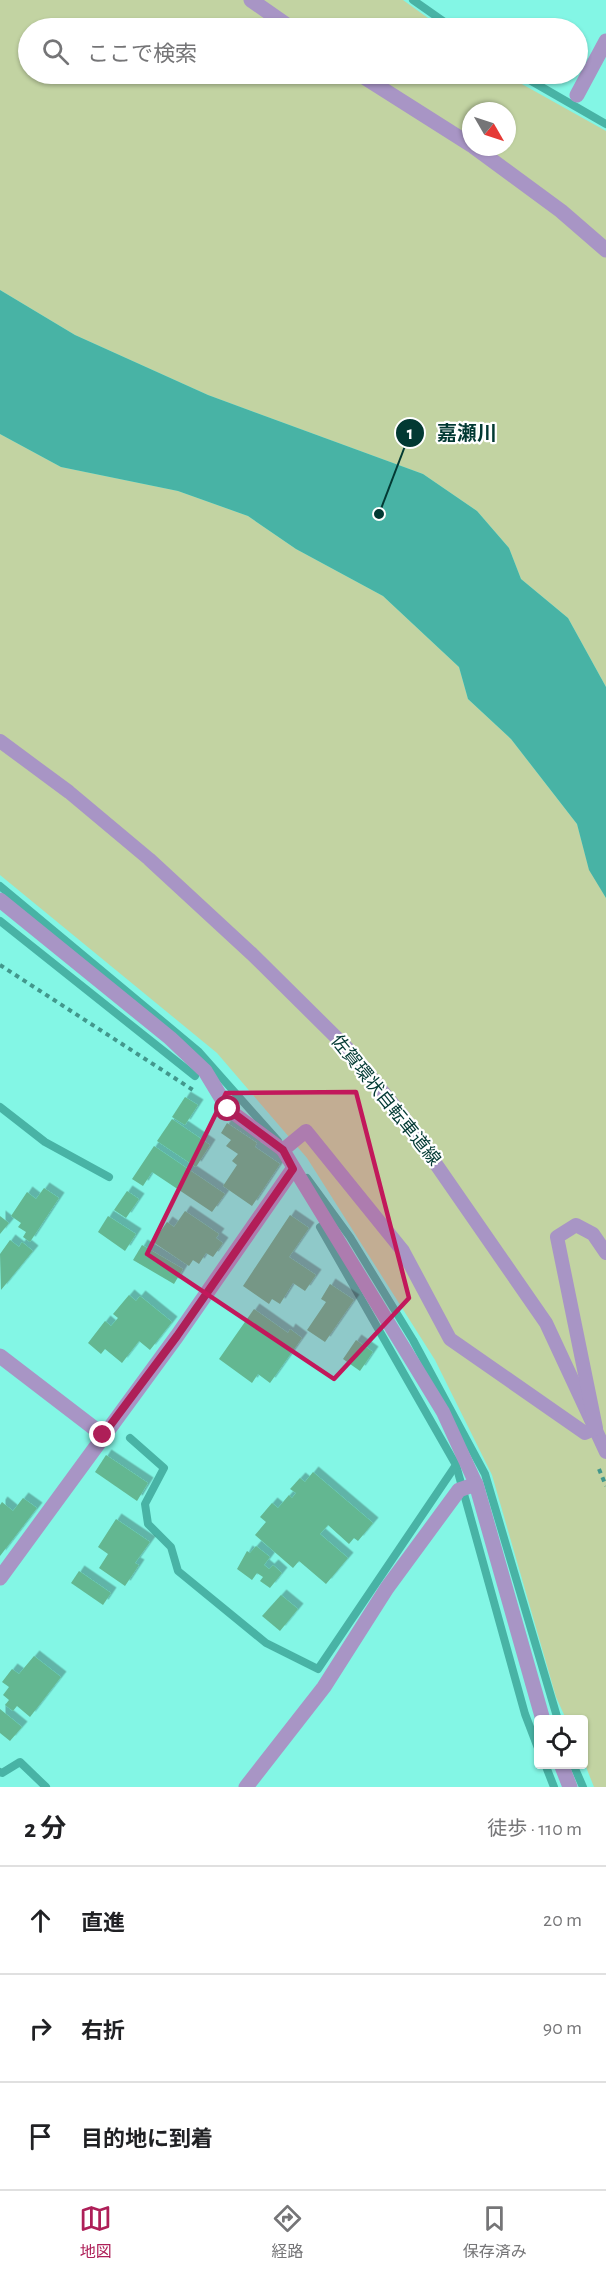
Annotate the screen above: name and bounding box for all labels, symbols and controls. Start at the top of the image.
search box [18,18,588,84]
icon: search [39,35,72,68]
text: ここで検索 [87,43,197,65]
north arrow [462,102,516,156]
callout: 嘉瀬川 [395,414,509,452]
text: 嘉瀬川 [437,423,497,444]
text: 1 [407,425,413,443]
street label: 佐賀環状自転車道線 [327,1031,445,1169]
route start [214,1095,240,1121]
route end [89,1421,115,1447]
map controls [534,1715,588,1769]
button: locate [534,1715,588,1769]
text: 2 分 [24,1816,66,1842]
text: 徒歩 · 110 m [487,1819,582,1839]
icon: ahead [24,1904,57,1937]
text: 20 m [543,1910,582,1930]
text: 直進 [81,1912,125,1934]
icon: right [24,2012,57,2045]
text: 90 m [543,2018,582,2038]
text: 右折 [81,2020,125,2042]
icon: arrive [24,2120,57,2153]
text: 目的地に到着 [81,2128,213,2150]
tab: 地図 [79,2202,112,2262]
tab: 経路 [271,2202,304,2262]
tab: 保存済み [463,2202,527,2262]

